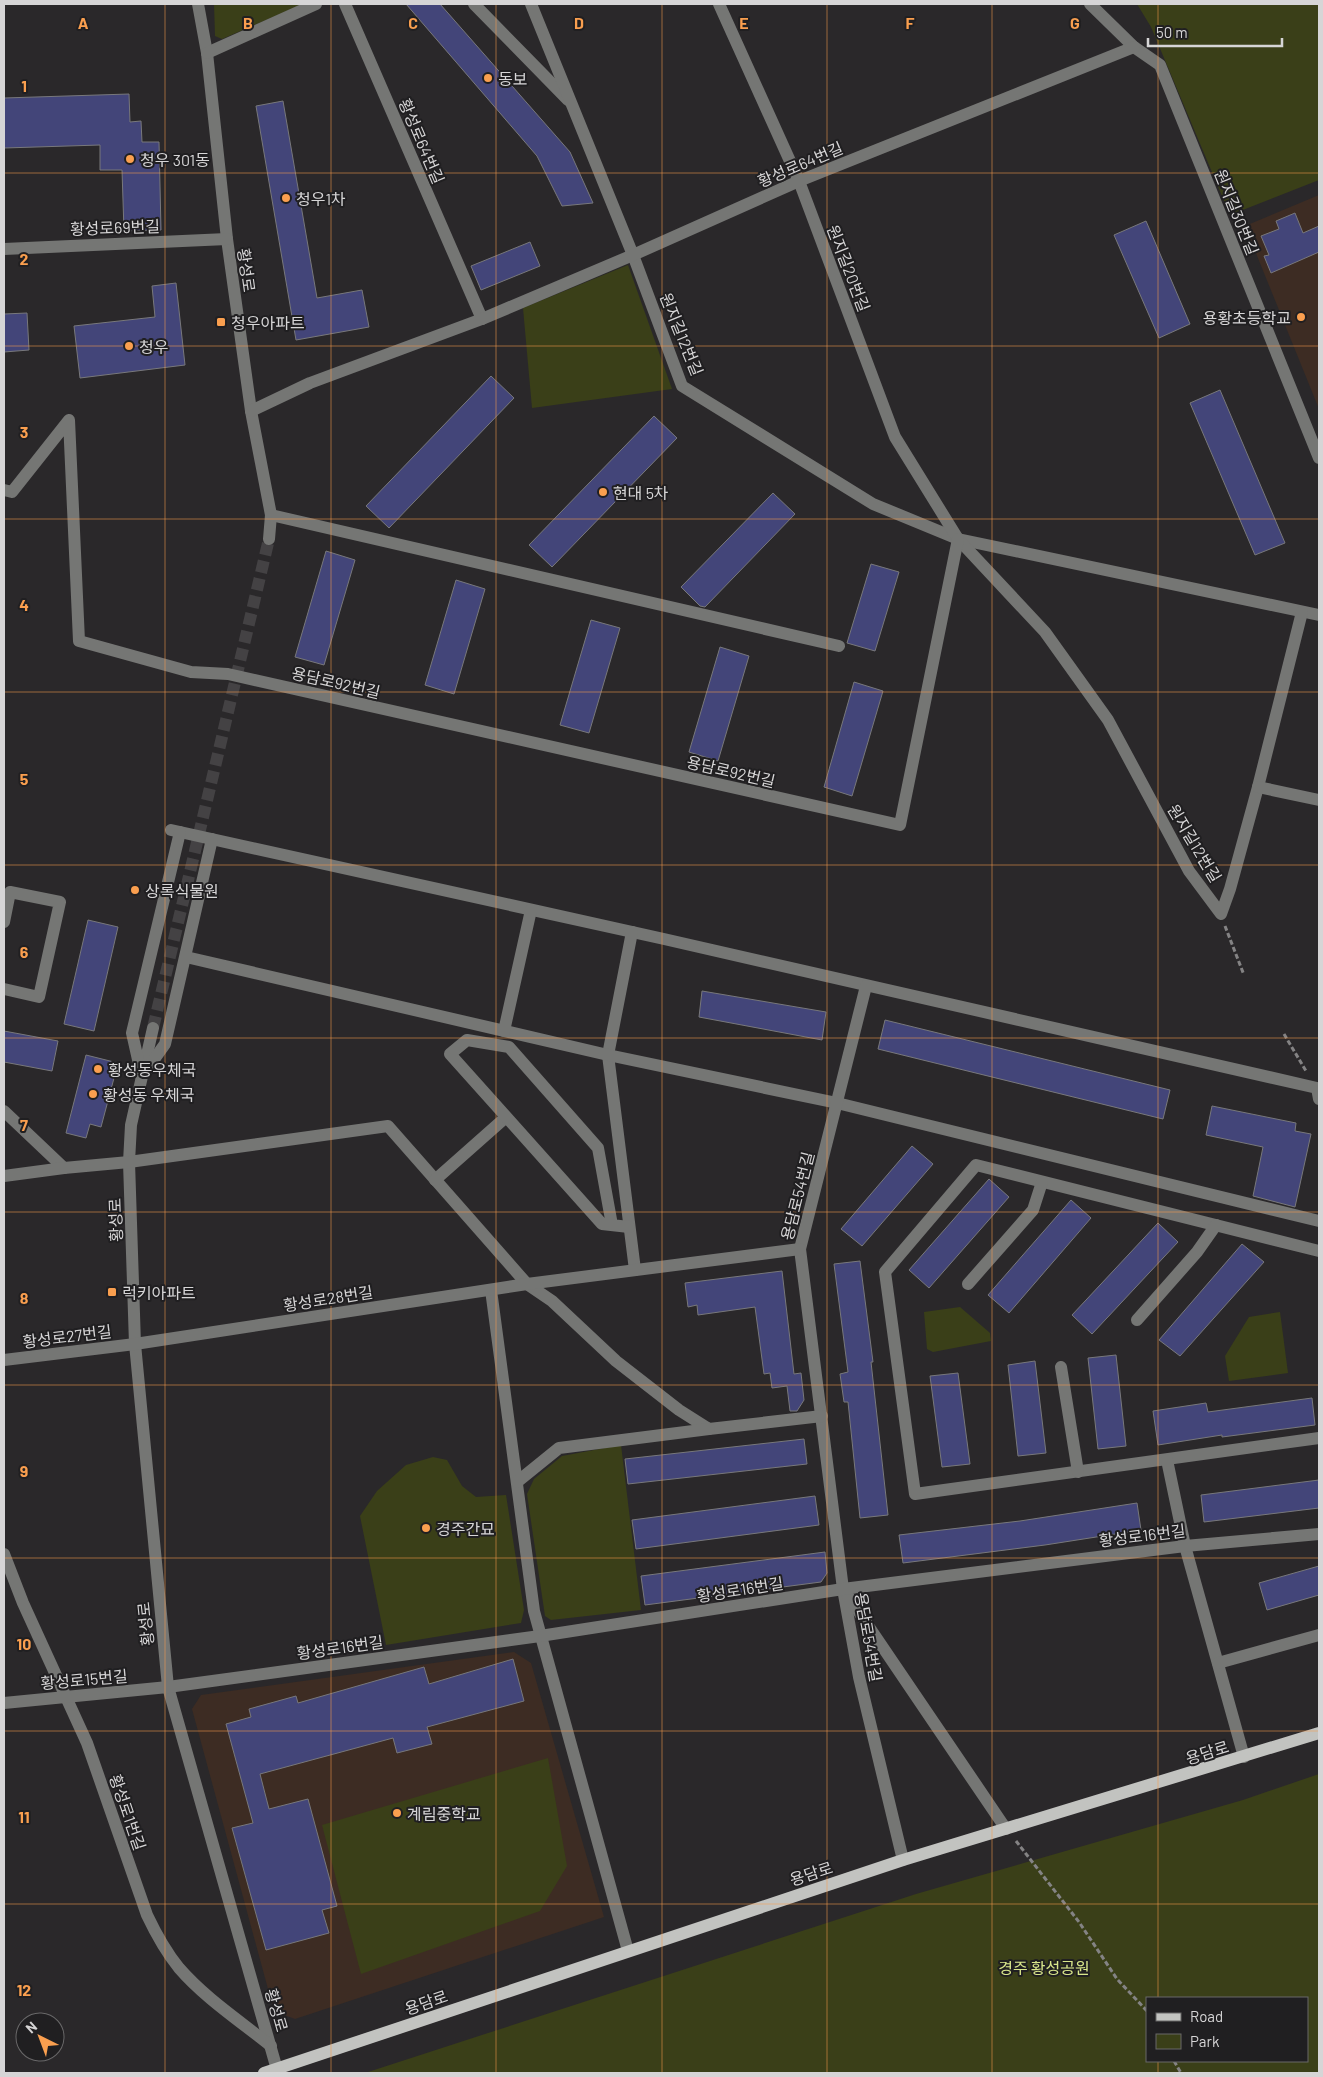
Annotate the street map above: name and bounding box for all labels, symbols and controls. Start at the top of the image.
text: A [78,13,89,32]
text: B [243,13,253,32]
text: C [408,13,418,32]
text: D [574,13,584,32]
text: E [739,13,749,32]
text: F [906,13,915,32]
text: G [1070,13,1080,32]
scale bar [1148,15,1282,47]
text: 50 m [1156,23,1188,41]
place label: 동보 [498,69,527,88]
marker: 동보 [482,72,494,84]
text: 1 [21,76,27,95]
street label: 황성로64번길 [396,96,448,186]
street label: 황성로64번길 [755,138,845,190]
place label: 청우 301동 [140,150,210,169]
marker: 청우 301동 [124,153,136,165]
street label: 원지길30번길 [1211,166,1263,258]
place label: 청우1차 [296,189,346,208]
marker: 청우1차 [280,192,292,204]
street label: 황성로69번길 [70,216,160,238]
street label: 원지길20번길 [824,222,874,314]
street label: 황성로 [235,247,260,293]
text: 2 [20,249,29,268]
street label: 원지길12번길 [657,290,707,378]
place label: 용황초등학교 [1203,308,1291,327]
marker: 용황초등학교 [1295,311,1307,323]
place label: 청우아파트 [231,313,305,332]
marker: 청우아파트 [215,316,227,328]
place label: 청우 [139,337,168,356]
marker: 청우 [123,340,135,352]
text: 3 [20,422,28,441]
place label: 현대 5차 [613,483,669,502]
marker: 현대 5차 [597,486,609,498]
text: 4 [19,595,29,614]
street label: 용담로92번길 [290,663,382,701]
street label: 용담로92번길 [685,752,777,790]
text: 5 [20,769,29,788]
street label: 원지길12번길 [1164,800,1226,886]
place label: 상록식물원 [145,881,219,900]
marker: 상록식물원 [129,884,141,896]
text: 6 [20,942,29,961]
place label: 황성동우체국 [108,1060,196,1079]
marker: 황성동우체국 [92,1063,104,1075]
place label: 황성동 우체국 [103,1085,195,1104]
marker: 황성동 우체국 [87,1088,99,1100]
text: 7 [20,1115,28,1134]
street label: 용담로54번길 [777,1150,817,1242]
street label: 황성로 [105,1197,125,1242]
street label: 황성로28번길 [282,1282,374,1314]
place label: 럭키아파트 [122,1283,196,1302]
marker: 럭키아파트 [106,1286,118,1298]
text: 8 [20,1288,29,1307]
street label: 황성로27번길 [21,1321,113,1351]
text: 9 [20,1461,28,1480]
place label: 경주간묘 [436,1519,495,1538]
street label: 황성로16번길 [1097,1520,1187,1550]
marker: 경주간묘 [420,1522,432,1534]
street label: 황성로16번길 [695,1573,785,1605]
street label: 용담로54번길 [852,1591,886,1683]
street label: 황성로 [133,1601,157,1647]
street label: 황성로16번길 [295,1632,385,1662]
text: 10 [17,1634,31,1653]
street label: 황성로15번길 [40,1666,128,1692]
street label: 용담로 [1183,1736,1231,1768]
street label: 황성로1번길 [106,1771,150,1853]
place label: 계림중학교 [407,1804,481,1823]
text: 11 [18,1807,30,1826]
marker: 계림중학교 [391,1807,403,1819]
street label: 용담로 [787,1857,835,1889]
park label: 경주 황성공원 [998,1958,1090,1977]
text: 12 [17,1980,31,1999]
street label: 황성로 [262,1986,292,2034]
street label: 용담로 [402,1986,450,2018]
legend [1146,1997,1308,2062]
text: Road [1190,2007,1223,2025]
north arrow [15,2012,65,2062]
text: N [22,2018,40,2036]
text: Park [1190,2032,1220,2050]

